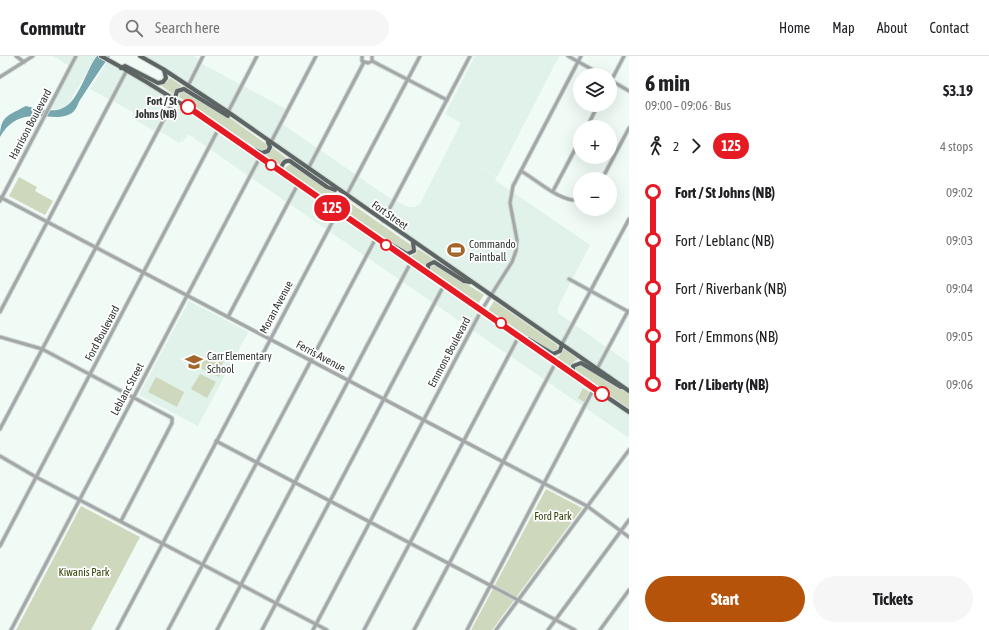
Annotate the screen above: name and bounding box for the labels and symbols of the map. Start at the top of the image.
street label: Harrison Boulevard [6,87,54,161]
place label: Fort / St Johns (NB) [134,95,178,120]
marker: Fort / St Johns (NB) [180,99,196,115]
unlabelled marker [265,159,277,171]
line badge: 125 [309,195,355,221]
street label: Fort Street [370,198,410,232]
place label: Commando Paintball [469,238,516,263]
unlabelled marker [380,239,392,251]
sports icon: Commando Paintball [446,240,466,260]
street label: Moran Avenue [257,279,295,335]
street label: Ford Boulevard [82,303,122,363]
street label: Emmons Boulevard [425,315,473,389]
unlabelled marker [495,317,507,329]
street label: Ferris Avenue [294,338,348,374]
place label: Carr Elementary School [207,350,272,375]
school or university icon: Carr Elementary School [184,352,204,372]
street label: Leblanc Street [108,361,146,417]
unlabelled marker [594,386,610,402]
park label: Ford Park [534,510,572,522]
park label: Kiwanis Park [58,566,110,578]

